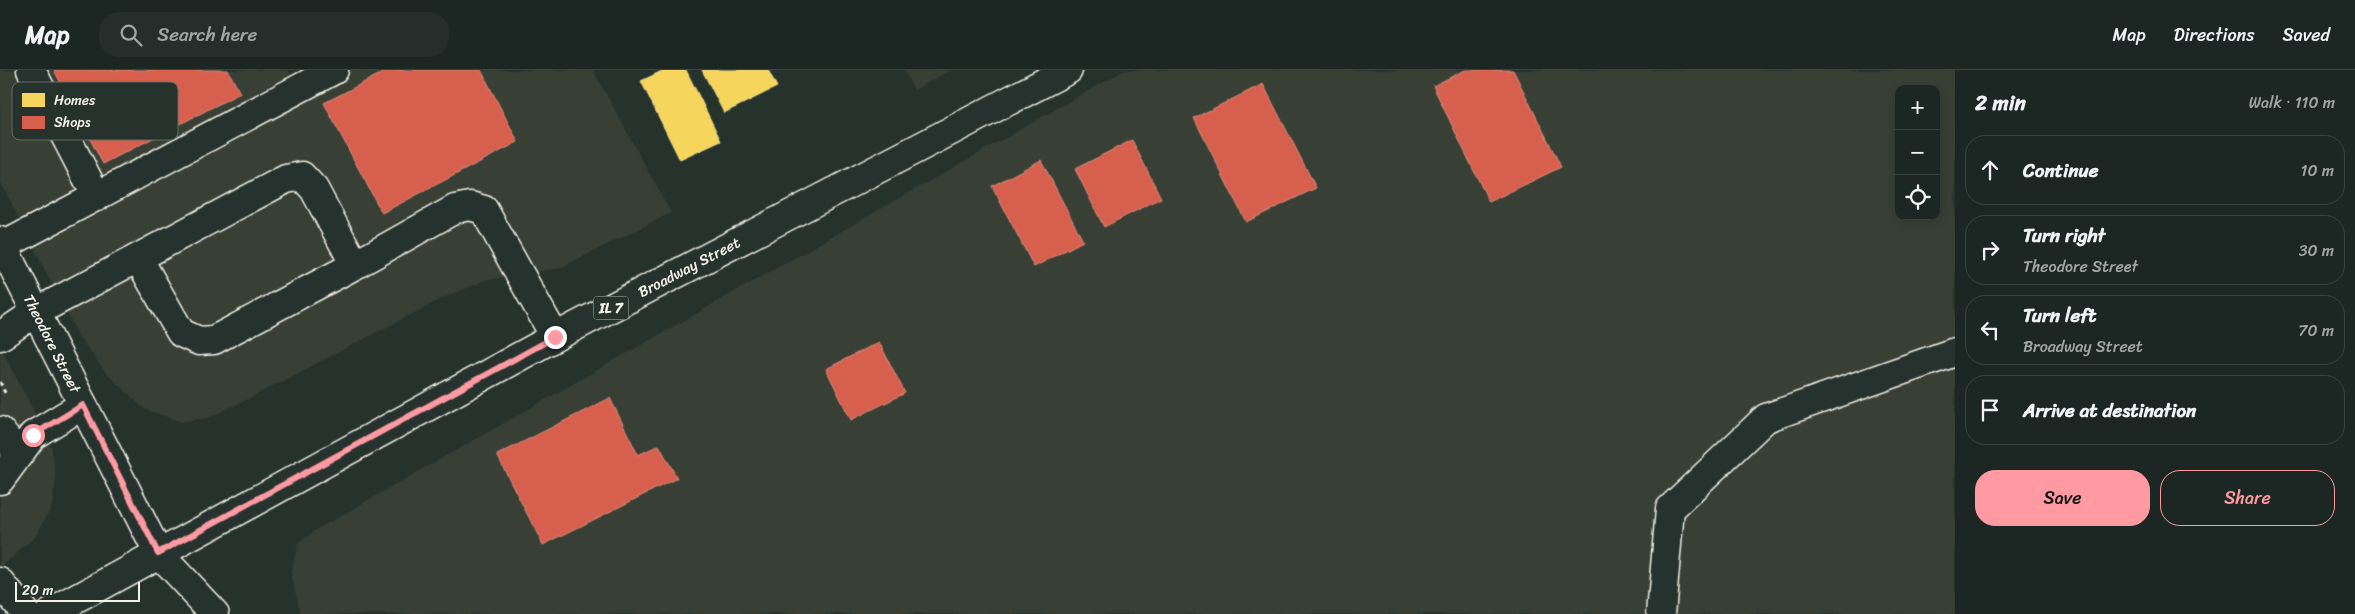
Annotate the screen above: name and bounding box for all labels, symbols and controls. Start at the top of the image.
search box [99,12,449,57]
text: Map [25,14,69,56]
text: Search here [157,18,257,51]
text: Map [2113,19,2146,51]
text: Directions [2174,19,2255,51]
text: Saved [2283,19,2330,51]
icon: search [117,21,145,49]
legend [12,82,178,140]
text: 2 min [1975,84,2026,122]
map controls [1895,85,1940,220]
button: + [1895,85,1940,130]
text: Homes [54,88,96,113]
text: Walk · 110 m [2249,88,2335,117]
text: Shops [54,110,91,135]
button: − [1895,130,1940,175]
text: Continue [2023,154,2099,187]
icon: ahead [1976,156,2004,184]
text: 10 m [2301,156,2334,185]
button: locate [1895,175,1940,220]
text: Turn right [2023,219,2105,252]
street label: Broadway Street [633,230,745,305]
icon: right [1976,236,2004,264]
text: 30 m [2299,236,2334,265]
text: Theodore Street [2023,252,2138,281]
street label: Theodore Street [16,290,88,398]
road number: IL 7 [594,297,628,320]
text: Turn left [2023,299,2096,332]
icon: left [1976,316,2004,344]
text: 70 m [2298,316,2334,345]
route end [544,326,567,349]
text: Broadway Street [2023,332,2143,361]
text: Arrive at destination [2023,394,2196,427]
icon: arrive [1976,396,2004,424]
route start [22,424,45,447]
button: Save [1975,470,2150,526]
button: Share [2160,470,2335,526]
text: 20 m [22,578,53,603]
scale bar [15,579,140,602]

